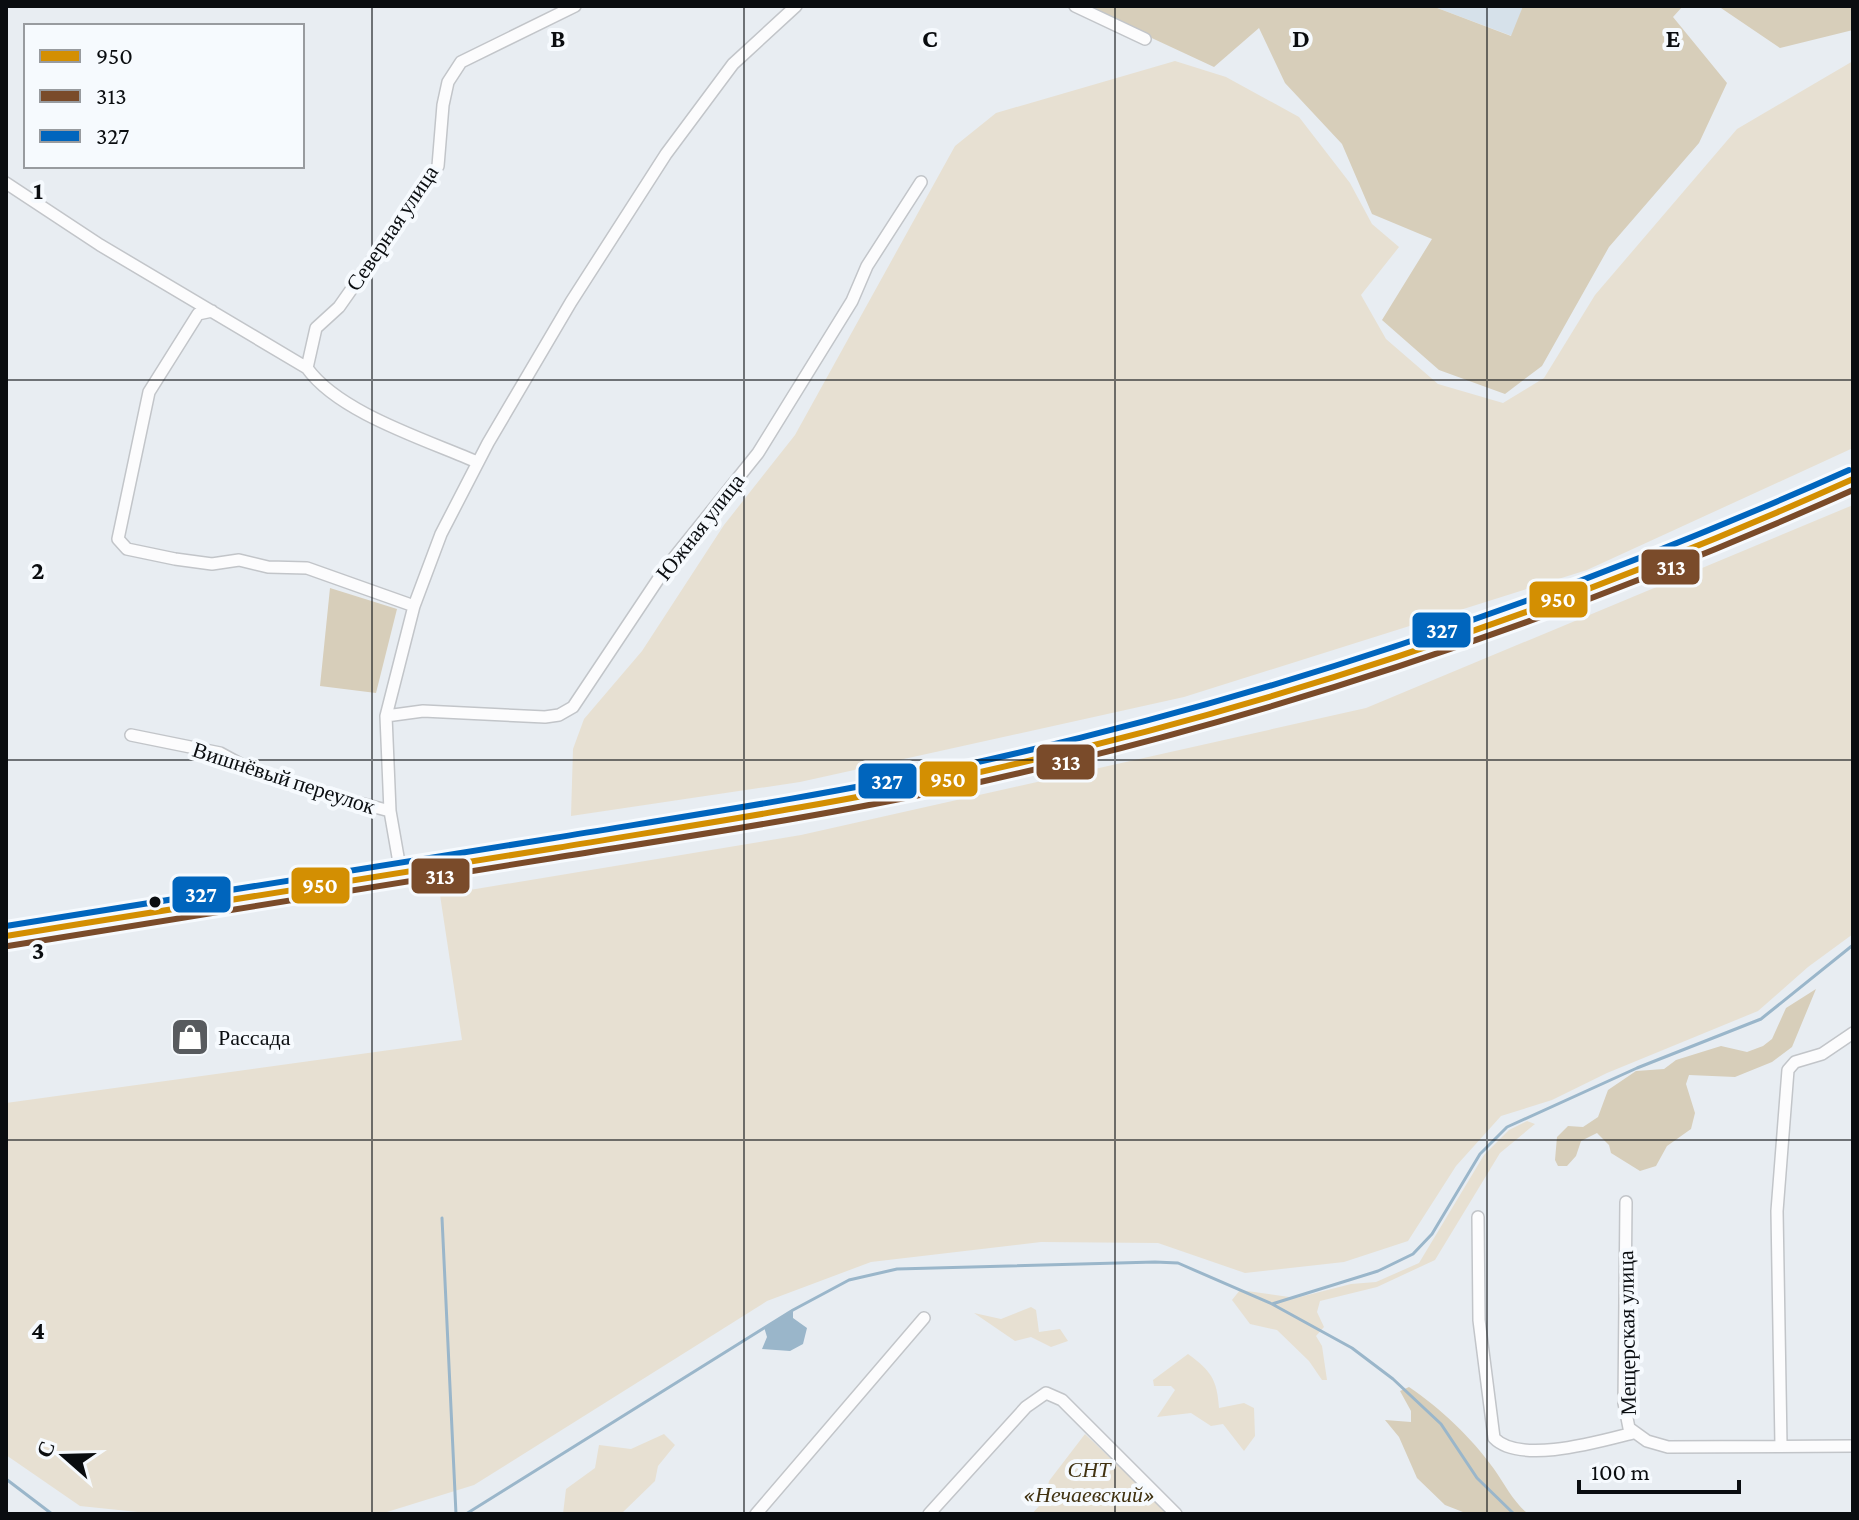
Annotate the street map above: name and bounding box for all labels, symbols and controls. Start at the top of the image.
legend [24,24,304,168]
text: B [550,24,566,53]
text: C [922,24,938,53]
text: D [1292,24,1310,53]
text: E [1666,24,1681,53]
text: 950 [96,42,133,69]
text: 313 [96,82,127,109]
text: 327 [96,122,129,149]
street label: Северная улица [341,160,443,295]
text: 1 [33,176,43,205]
street label: Южная улица [651,469,749,585]
line badge: 313 [1640,548,1701,586]
text: 313 [1656,555,1686,580]
text: 2 [31,556,45,585]
line badge: 950 [1528,580,1589,619]
text: 950 [1540,587,1576,612]
line badge: 327 [1411,611,1472,649]
text: 327 [1426,618,1458,643]
street label: Вишнёвый переулок [190,737,379,819]
line badge: 313 [1035,743,1096,781]
text: 313 [1051,750,1081,775]
line badge: 950 [918,760,979,798]
line badge: 327 [857,762,918,800]
text: 950 [930,767,966,792]
text: 327 [871,769,903,794]
line badge: 313 [410,857,471,895]
text: 313 [425,864,455,889]
line badge: 950 [290,866,351,905]
text: 950 [302,873,338,898]
line badge: 327 [171,875,232,914]
text: 327 [185,882,217,907]
unlabelled marker [147,894,163,910]
text: 3 [32,936,44,965]
shop icon: Рассада [169,1016,211,1058]
place label: Рассада [218,1025,291,1050]
street label: Мещерская улица [1613,1250,1641,1416]
text: 4 [31,1316,45,1345]
north arrow [24,1416,104,1496]
text: С [31,1438,60,1461]
scale bar [1579,1444,1739,1494]
park label: СНТ «Нечаевский» [1023,1457,1155,1507]
text: 100 m [1591,1458,1650,1485]

